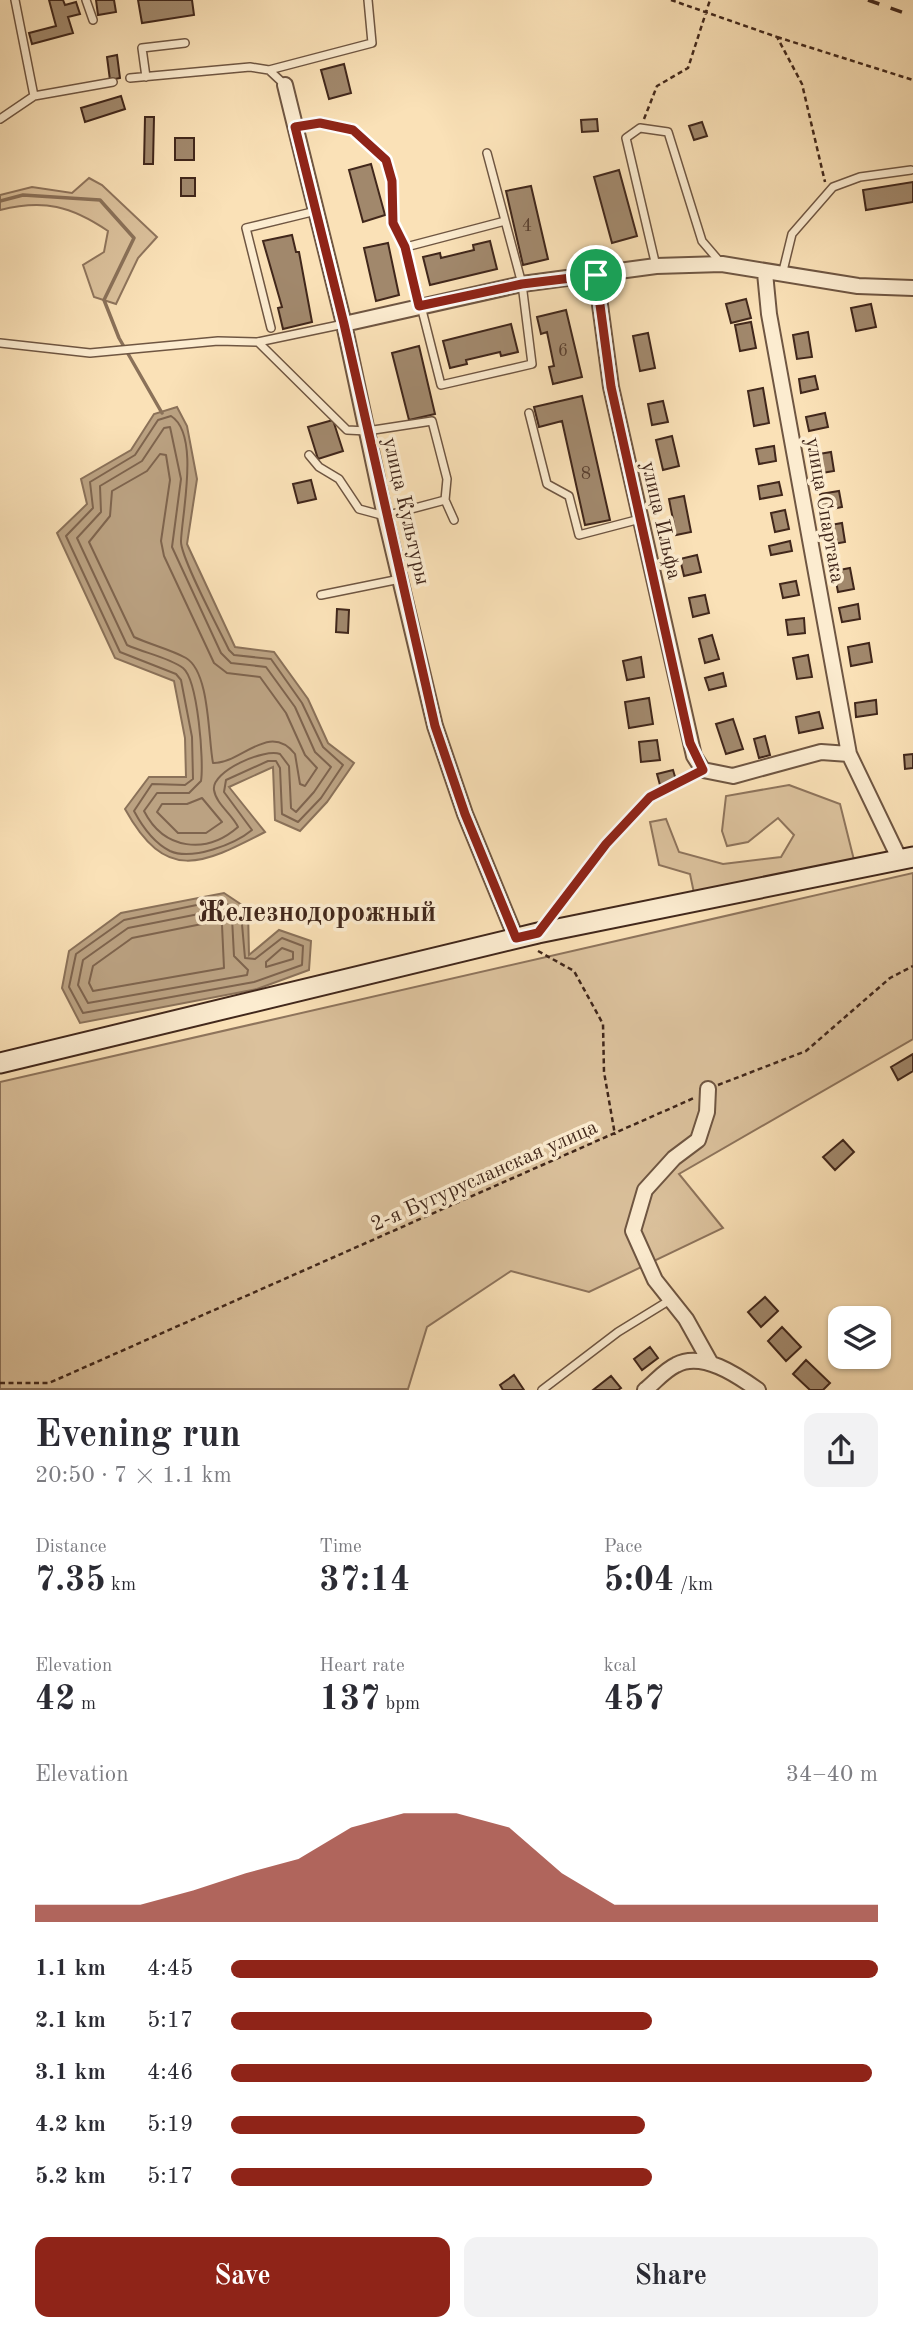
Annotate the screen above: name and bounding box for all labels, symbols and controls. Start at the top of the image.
house number: 4 [522,217,532,235]
pin [566,245,626,305]
icon: arrive [577,256,615,294]
house number: 6 [558,342,568,360]
street label: улица Культуры [378,435,433,587]
street label: улица Спартака [801,436,848,585]
street label: улица Ильфа [637,459,684,581]
house number: 8 [581,465,591,483]
district label: Железнодорожный [198,899,436,928]
street label: 2-я Бугурусланская улица [368,1117,601,1236]
map controls [828,1306,891,1369]
button: layers [828,1306,891,1369]
button: share [804,1413,878,1487]
text: Evening run [35,1417,241,1455]
text: 20:50 · 7 × 1.1 km [35,1464,232,1487]
text: Distance [35,1538,107,1557]
text: Time [319,1538,362,1557]
text: Pace [604,1538,642,1557]
text: 7.35 [35,1563,106,1598]
text: 37:14 [319,1563,410,1598]
text: 5:04 [604,1563,674,1598]
text: km [106,1576,136,1595]
text: /km [674,1576,713,1595]
text: Elevation [35,1657,112,1676]
text: Heart rate [319,1657,405,1676]
text: kcal [604,1657,636,1676]
text: 42 [35,1682,76,1717]
text: 137 [319,1682,380,1717]
text: 457 [604,1682,665,1717]
text: m [76,1695,96,1714]
text: bpm [380,1695,420,1714]
text: Elevation [35,1763,129,1786]
text: 34–40 m [786,1763,878,1786]
text: 1.1 km [35,1957,106,1980]
text: 4:45 [147,1957,193,1980]
text: 2.1 km [35,2009,106,2032]
text: 5:17 [147,2009,193,2032]
text: 3.1 km [35,2061,106,2084]
text: 4:46 [147,2061,193,2084]
text: 4.2 km [35,2113,106,2136]
text: 5:19 [147,2113,193,2136]
text: 5.2 km [35,2165,106,2188]
text: 5:17 [147,2165,193,2188]
button: Save [35,2237,450,2317]
button: Share [464,2237,878,2317]

